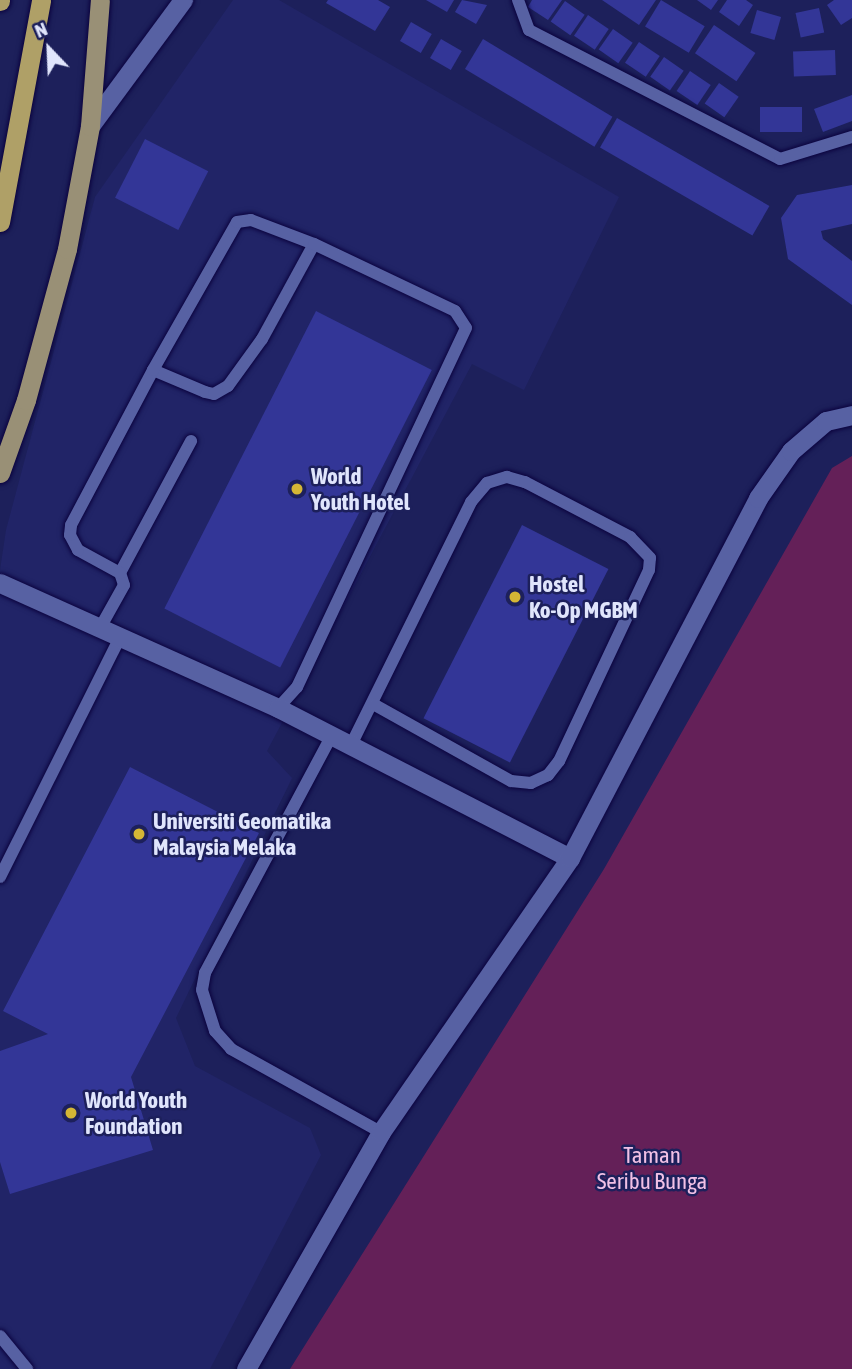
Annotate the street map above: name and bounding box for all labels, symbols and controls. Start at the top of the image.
north arrow [14,14,84,84]
text: N [31,17,50,42]
place label: World Youth Hotel [311,462,410,516]
marker: World Youth Hotel [289,481,305,497]
place label: Hostel Ko-Op MGBM [529,570,638,624]
marker: Hostel Ko-Op MGBM [507,589,523,605]
place label: Universiti Geomatika Malaysia Melaka [153,807,331,861]
marker: Universiti Geomatika Malaysia Melaka [131,826,147,842]
place label: World Youth Foundation [85,1086,187,1140]
marker: World Youth Foundation [63,1105,79,1121]
park label: Taman Seribu Bunga [597,1141,707,1195]

